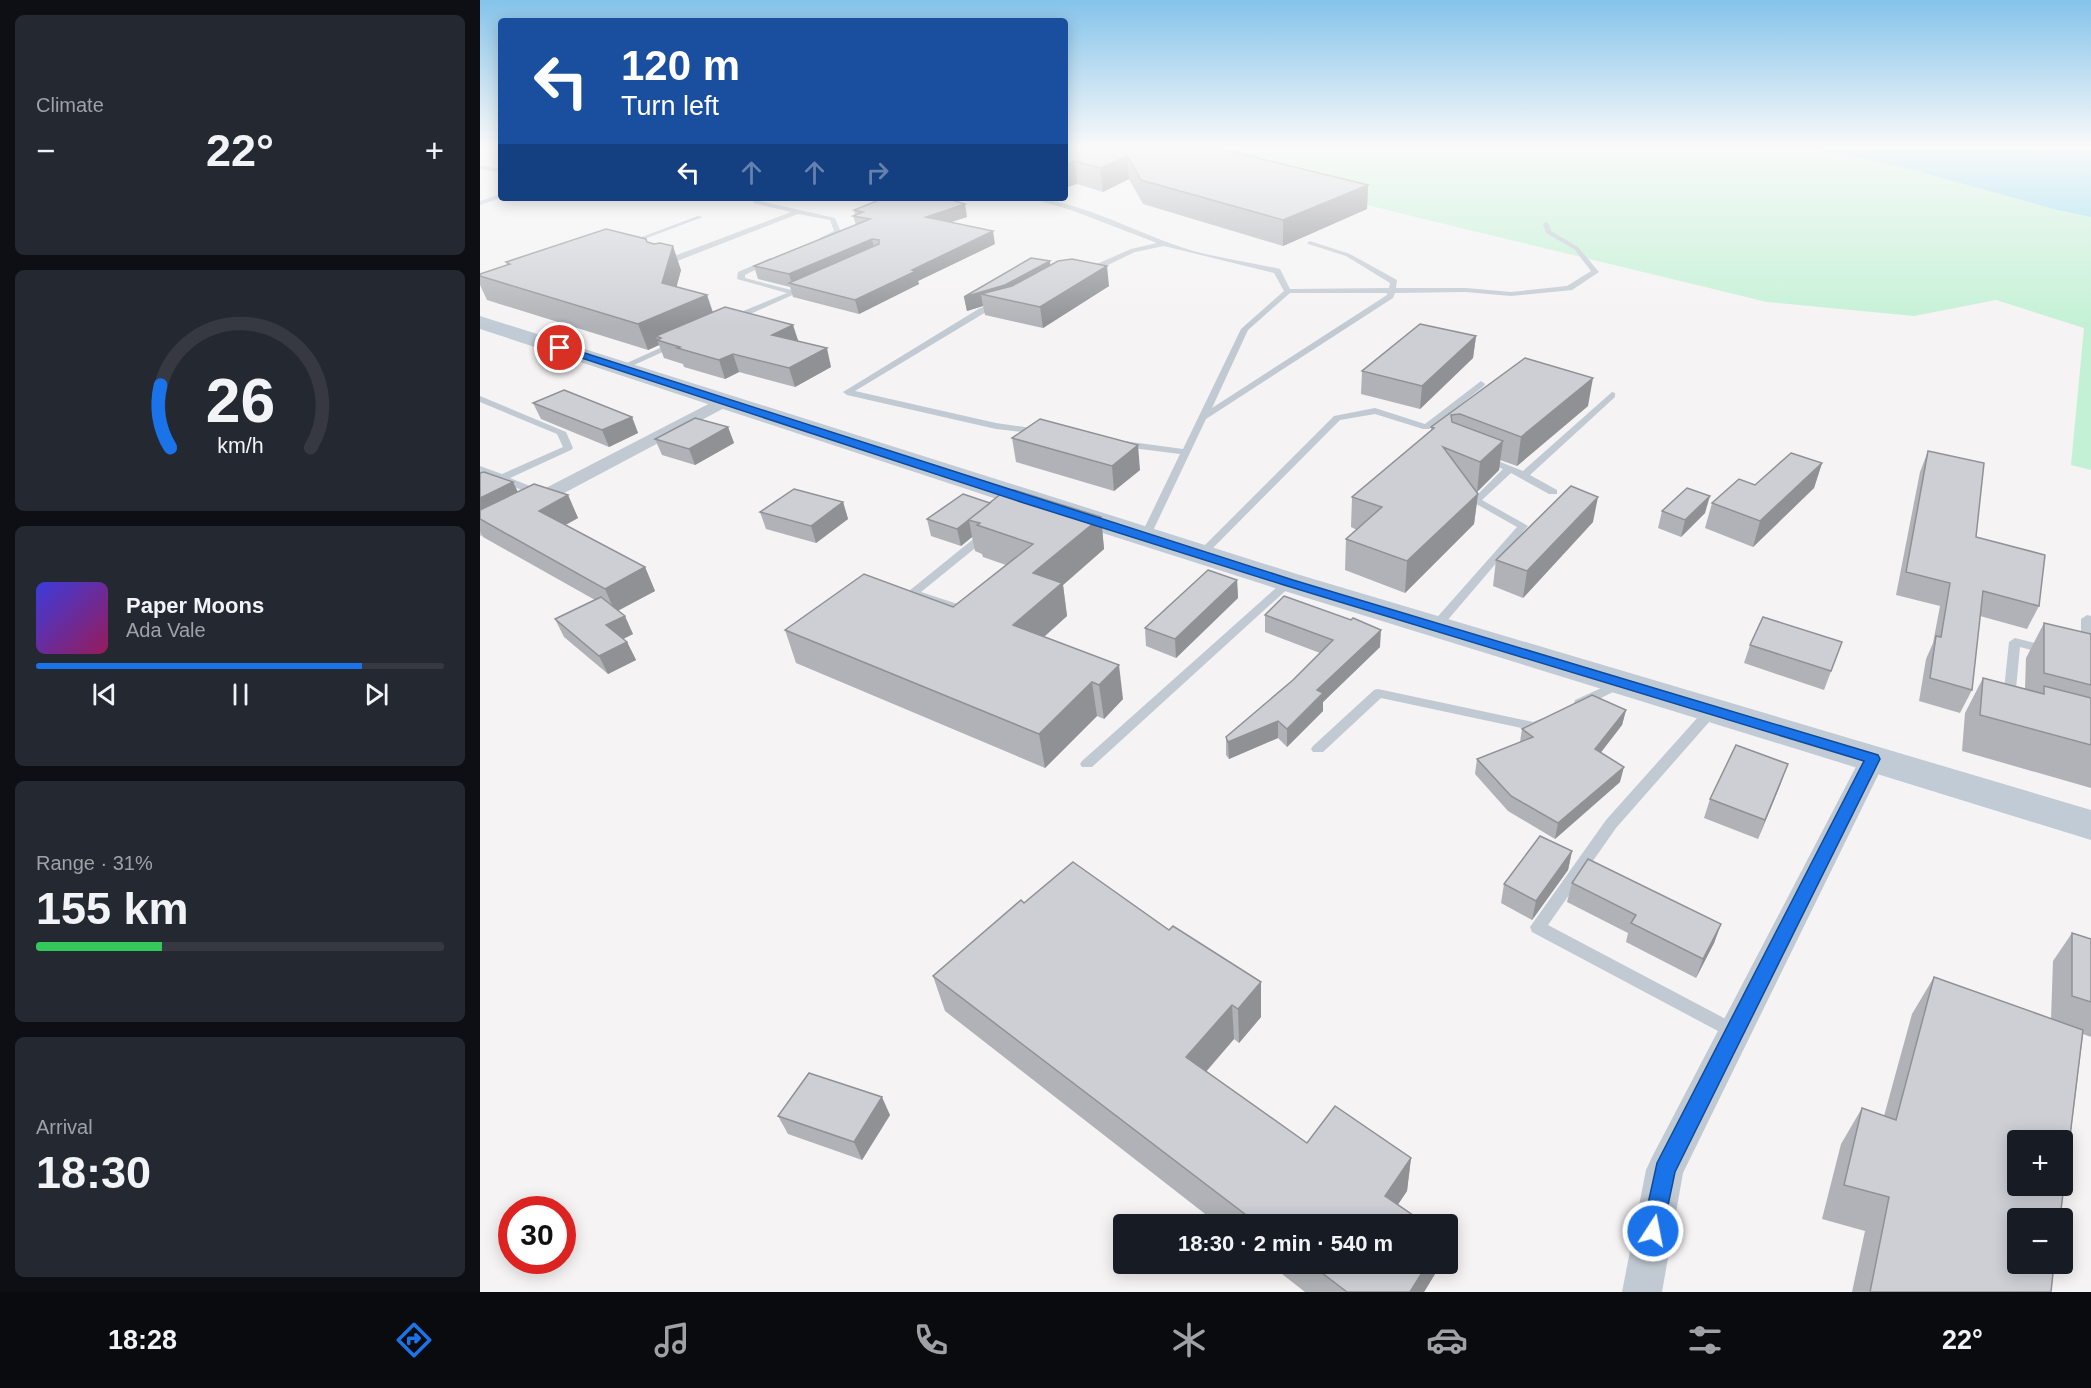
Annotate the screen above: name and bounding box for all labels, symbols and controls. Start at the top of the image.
icon: left [522,42,600,120]
text: 120 m [621,42,740,89]
text: Turn left [621,91,719,121]
text: Climate [36,94,104,116]
text: 22° [206,125,274,176]
text: − [36,132,55,169]
text: + [425,132,444,169]
icon: left [672,156,705,189]
icon: ahead [735,156,768,189]
icon: ahead [798,156,831,189]
icon: right [861,156,894,189]
pin [534,322,585,373]
icon: arrive [543,331,576,364]
text: 26 [205,366,275,435]
text: km/h [217,434,263,458]
text: Paper Moons [126,593,264,618]
text: Ada Vale [126,619,206,641]
icon: previous [88,678,121,711]
icon: pause [224,678,257,711]
icon: next [360,678,393,711]
text: Range · 31% [36,852,153,874]
text: 155 km [36,883,189,934]
text: Arrival [36,1116,93,1138]
map controls [2007,1130,2073,1274]
button: + [2007,1130,2073,1196]
text: 18:30 [36,1147,151,1198]
speed limit sign: 30 [498,1196,576,1274]
position arrow [1621,1199,1685,1263]
button: − [2007,1208,2073,1274]
text: 18:30 · 2 min · 540 m [1178,1231,1393,1256]
icon: directions [393,1319,435,1361]
icon: music [651,1319,693,1361]
icon: phone [910,1319,952,1361]
icon: climate [1168,1319,1210,1361]
icon: car [1426,1319,1468,1361]
icon: filters [1684,1319,1726,1361]
text: 18:28 [108,1325,177,1355]
text: 22° [1942,1325,1983,1355]

